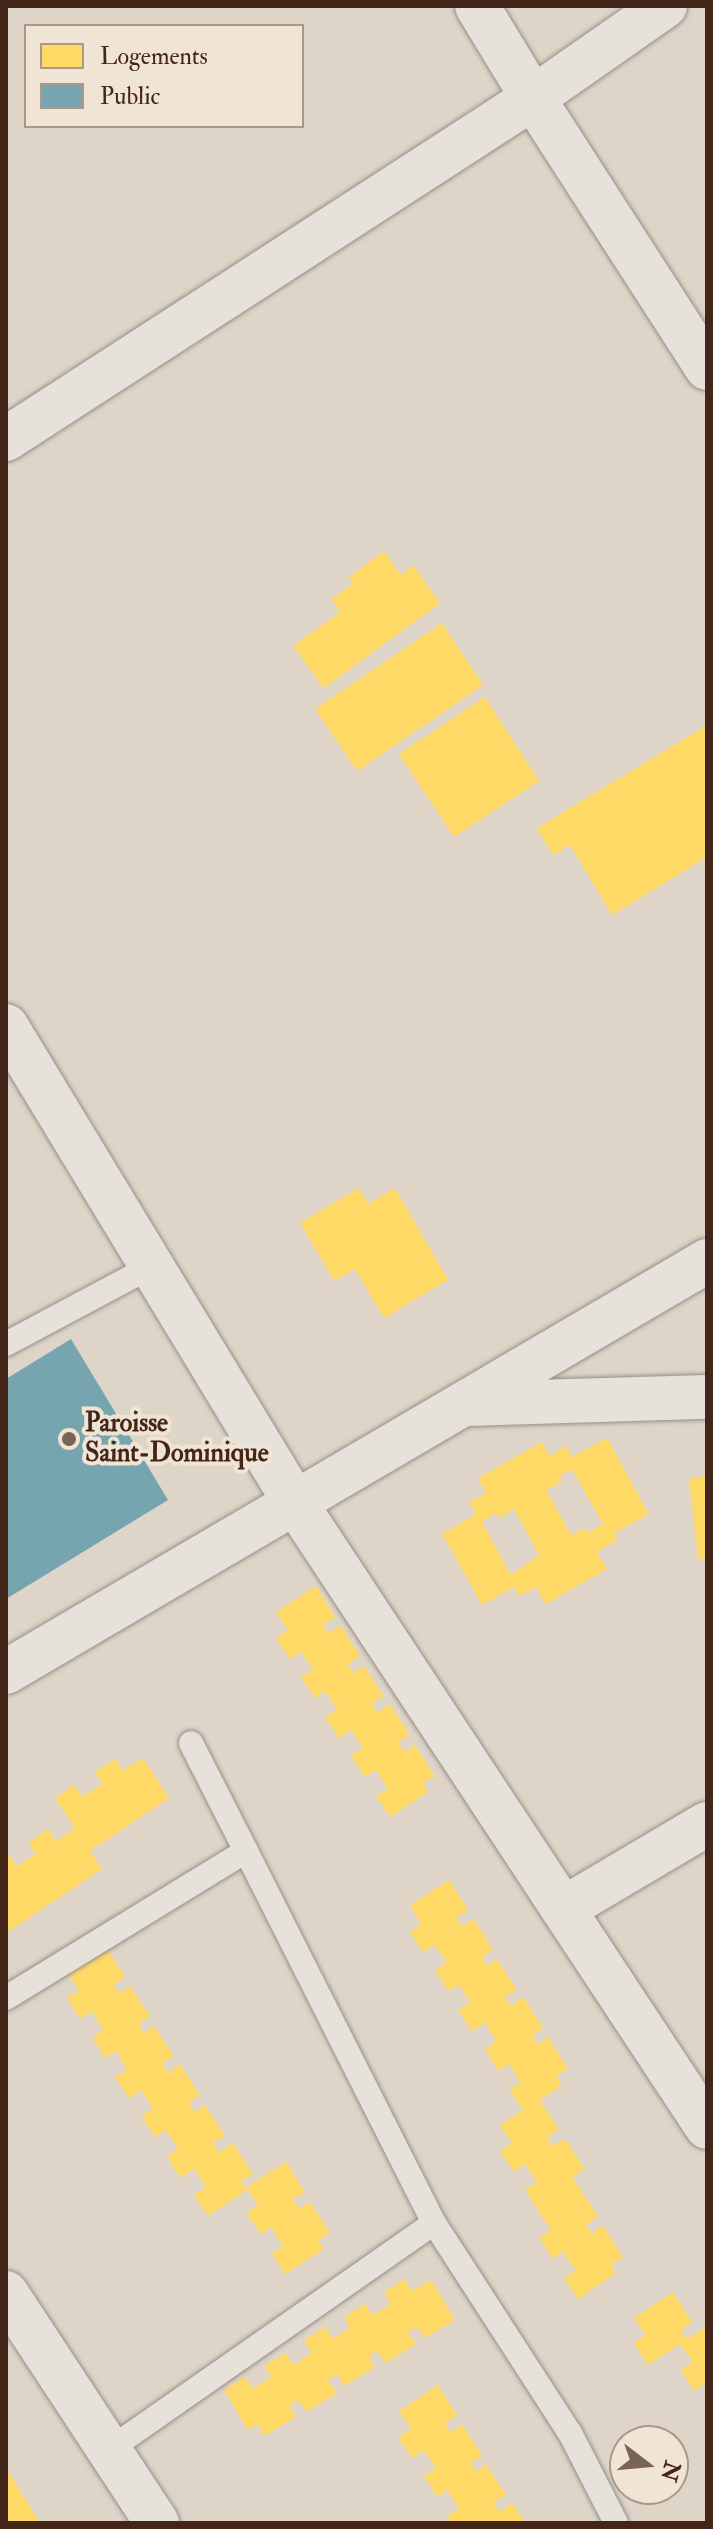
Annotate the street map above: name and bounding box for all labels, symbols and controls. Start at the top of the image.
legend [24,24,304,128]
text: Logements [100,41,208,72]
text: Public [100,81,160,112]
place label: Paroisse Saint-Dominique [85,1408,269,1470]
marker: Paroisse Saint-Dominique [60,1430,78,1448]
north arrow [609,2425,689,2505]
text: N [654,2458,686,2484]

